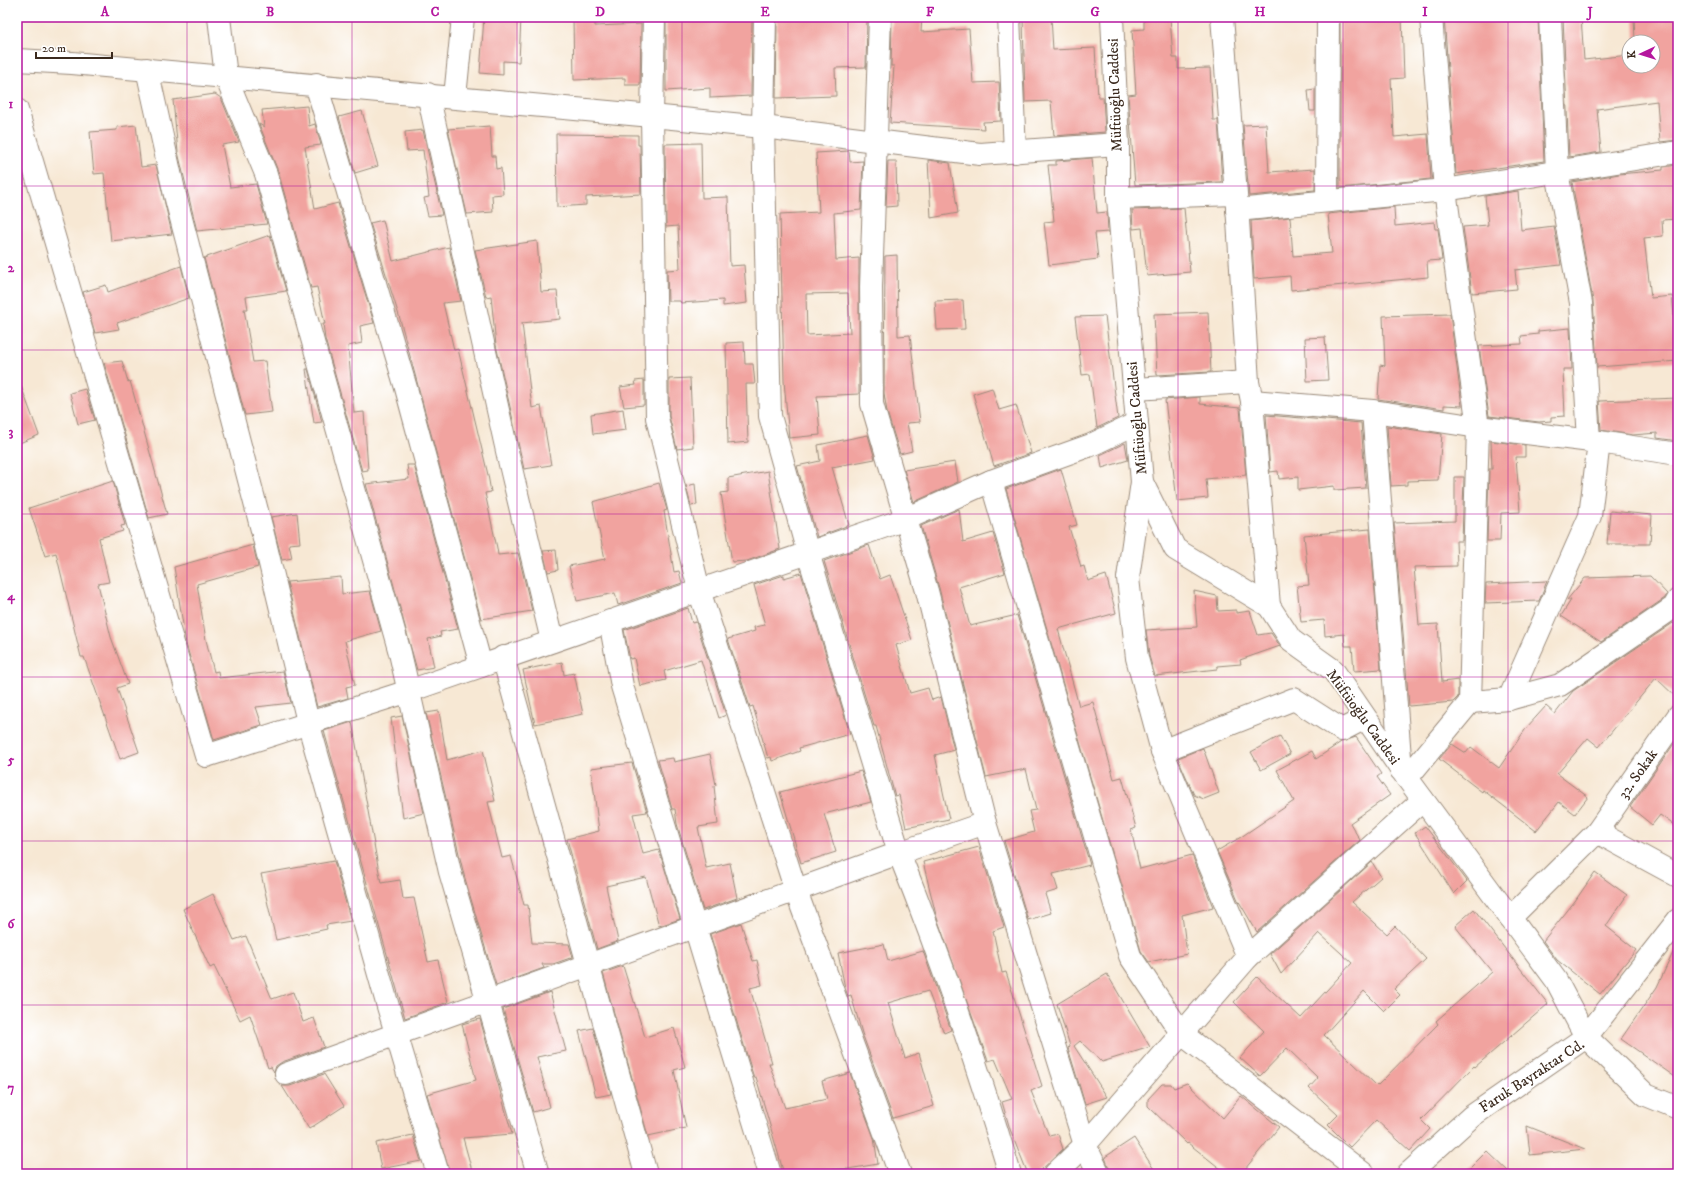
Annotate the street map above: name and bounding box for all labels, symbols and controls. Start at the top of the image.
text: A [100,4,110,20]
text: B [266,4,274,20]
text: C [431,4,440,20]
text: D [595,4,605,20]
text: E [760,4,770,20]
text: F [926,4,935,20]
text: G [1090,4,1100,20]
text: H [1255,4,1266,20]
text: I [1422,4,1428,20]
text: J [1585,4,1593,21]
scale bar [36,34,112,60]
north arrow [1621,34,1661,74]
street label: Müftüoğlu Caddesi [1104,38,1126,152]
text: 20 m [42,41,66,56]
text: K [1625,50,1639,59]
text: 1 [9,96,14,112]
text: 2 [8,260,15,276]
street label: Müftüoğlu Caddesi [1123,360,1151,475]
text: 3 [9,424,14,440]
text: 4 [6,588,15,605]
street label: Müftüoğlu Caddesi [1322,665,1404,769]
street label: 32. Sokak [1614,745,1662,803]
text: 5 [7,752,15,768]
text: 6 [8,916,16,932]
street label: Faruk Bayraktar Cd. [1476,1035,1588,1117]
text: 7 [8,1080,15,1096]

